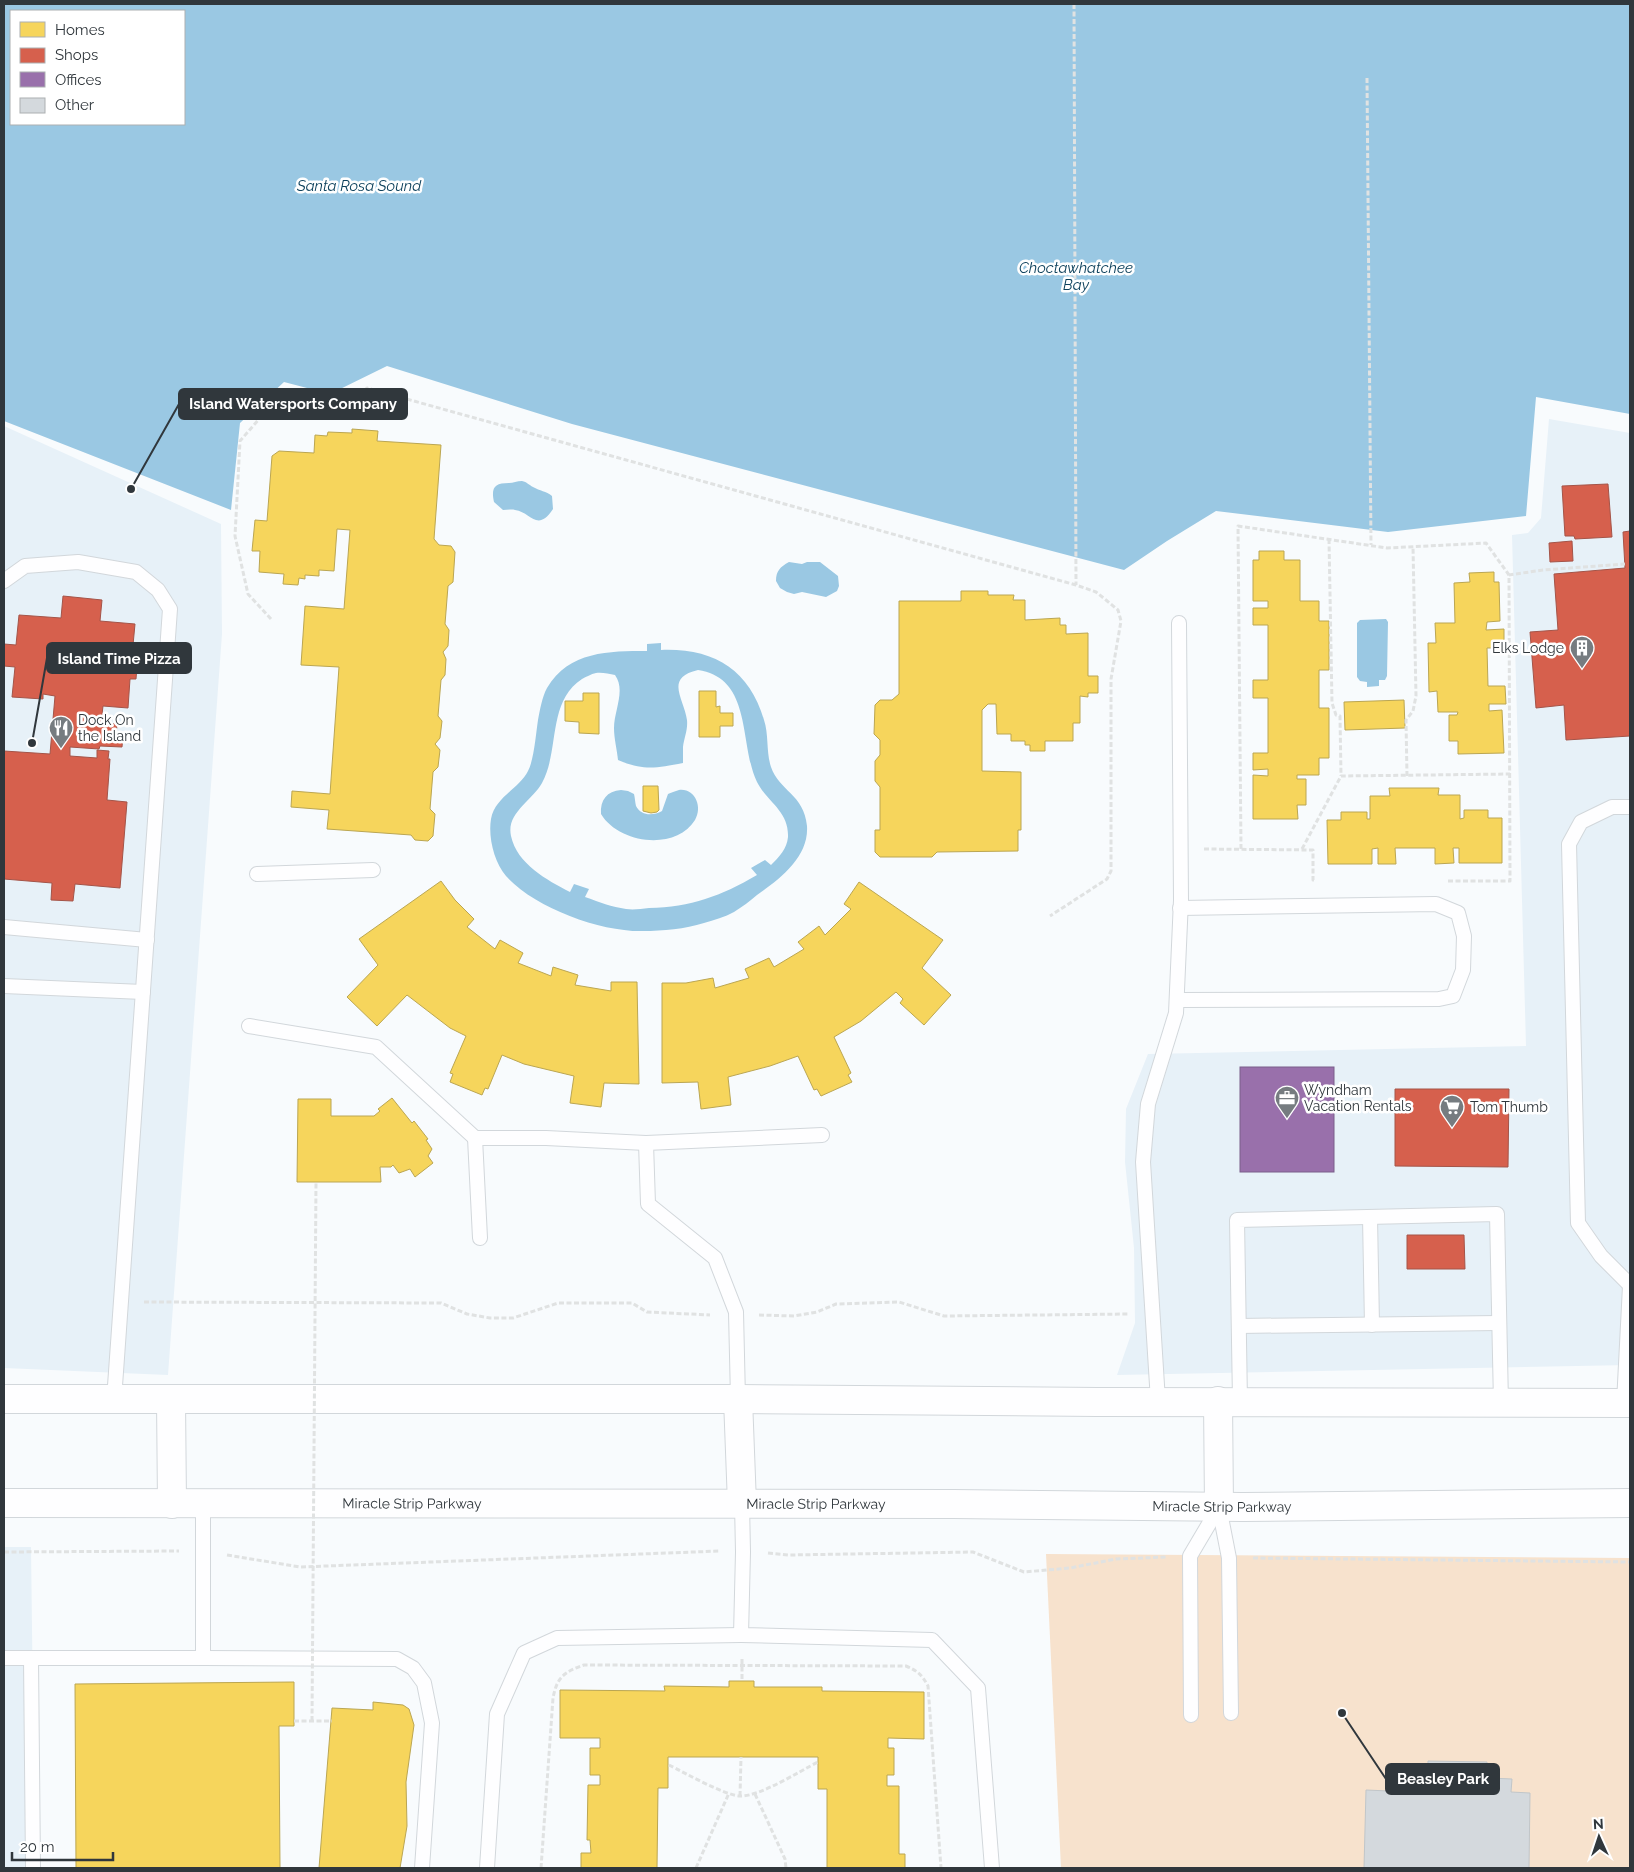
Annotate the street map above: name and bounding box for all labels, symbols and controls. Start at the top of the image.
legend [10,10,185,125]
text: Homes [55,21,105,39]
text: Shops [55,46,98,64]
text: Offices [55,71,102,89]
text: Other [55,96,95,114]
water label: Santa Rosa Sound [296,177,422,195]
water label: Choctawhatchee Bay [1019,259,1133,294]
callout: Island Watersports Company [179,389,407,419]
text: Island Watersports Company [189,395,398,413]
building icon: Elks Lodge [1569,635,1595,669]
place label: Elks Lodge [1492,640,1564,656]
callout: Island Time Pizza [47,643,191,673]
text: Island Time Pizza [57,650,181,668]
place label: Dock On the Island [78,712,141,744]
restaurant icon: Dock On the Island [48,715,74,749]
place label: Wyndham Vacation Rentals [1304,1082,1412,1114]
office icon: Wyndham Vacation Rentals [1274,1085,1300,1119]
supermarket icon: Tom Thumb [1439,1094,1465,1128]
place label: Tom Thumb [1470,1099,1548,1115]
street label: Miracle Strip Parkway [342,1495,482,1512]
street label: Miracle Strip Parkway [746,1496,886,1512]
street label: Miracle Strip Parkway [1152,1498,1292,1515]
callout: Beasley Park [1386,1764,1499,1794]
text: Beasley Park [1397,1770,1490,1788]
north arrow [1574,1812,1624,1862]
text: N [1593,1816,1604,1832]
scale bar [12,1830,114,1862]
text: 20 m [20,1838,55,1856]

